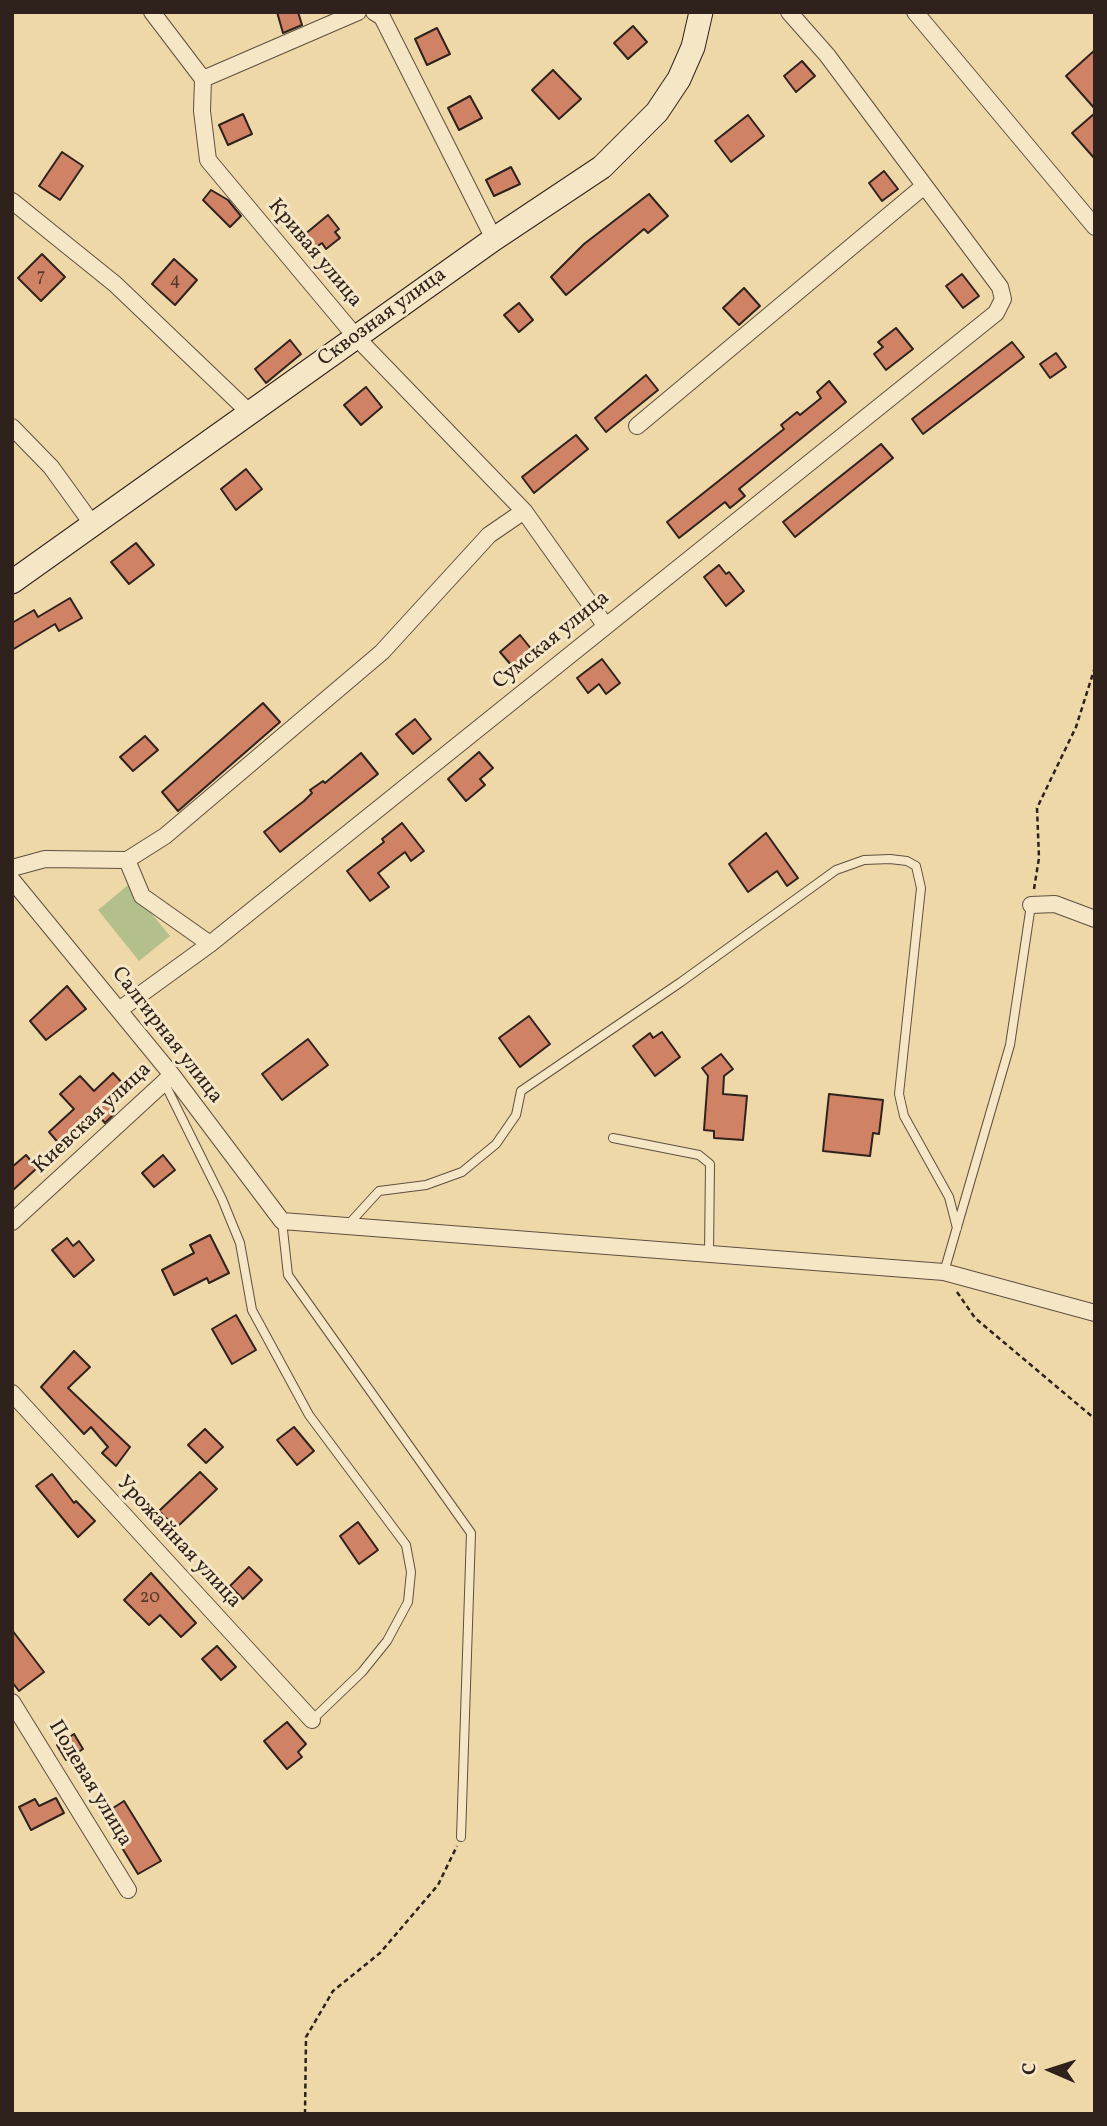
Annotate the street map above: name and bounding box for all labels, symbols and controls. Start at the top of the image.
street label: Кривая улица [261,195,367,313]
street label: Сквозная улица [314,263,452,373]
house number: 7 [37,267,45,289]
house number: 4 [170,271,180,293]
street label: Сумская улица [489,586,615,696]
street label: Салгирная улица [105,963,227,1109]
street label: Киевская улица [29,1058,157,1180]
street label: Урожайная улица [110,1472,246,1614]
house number: 20 [140,1588,160,1610]
street label: Полевая улица [41,1716,137,1852]
north arrow [1016,2035,1086,2105]
text: С [1017,2062,1043,2076]

